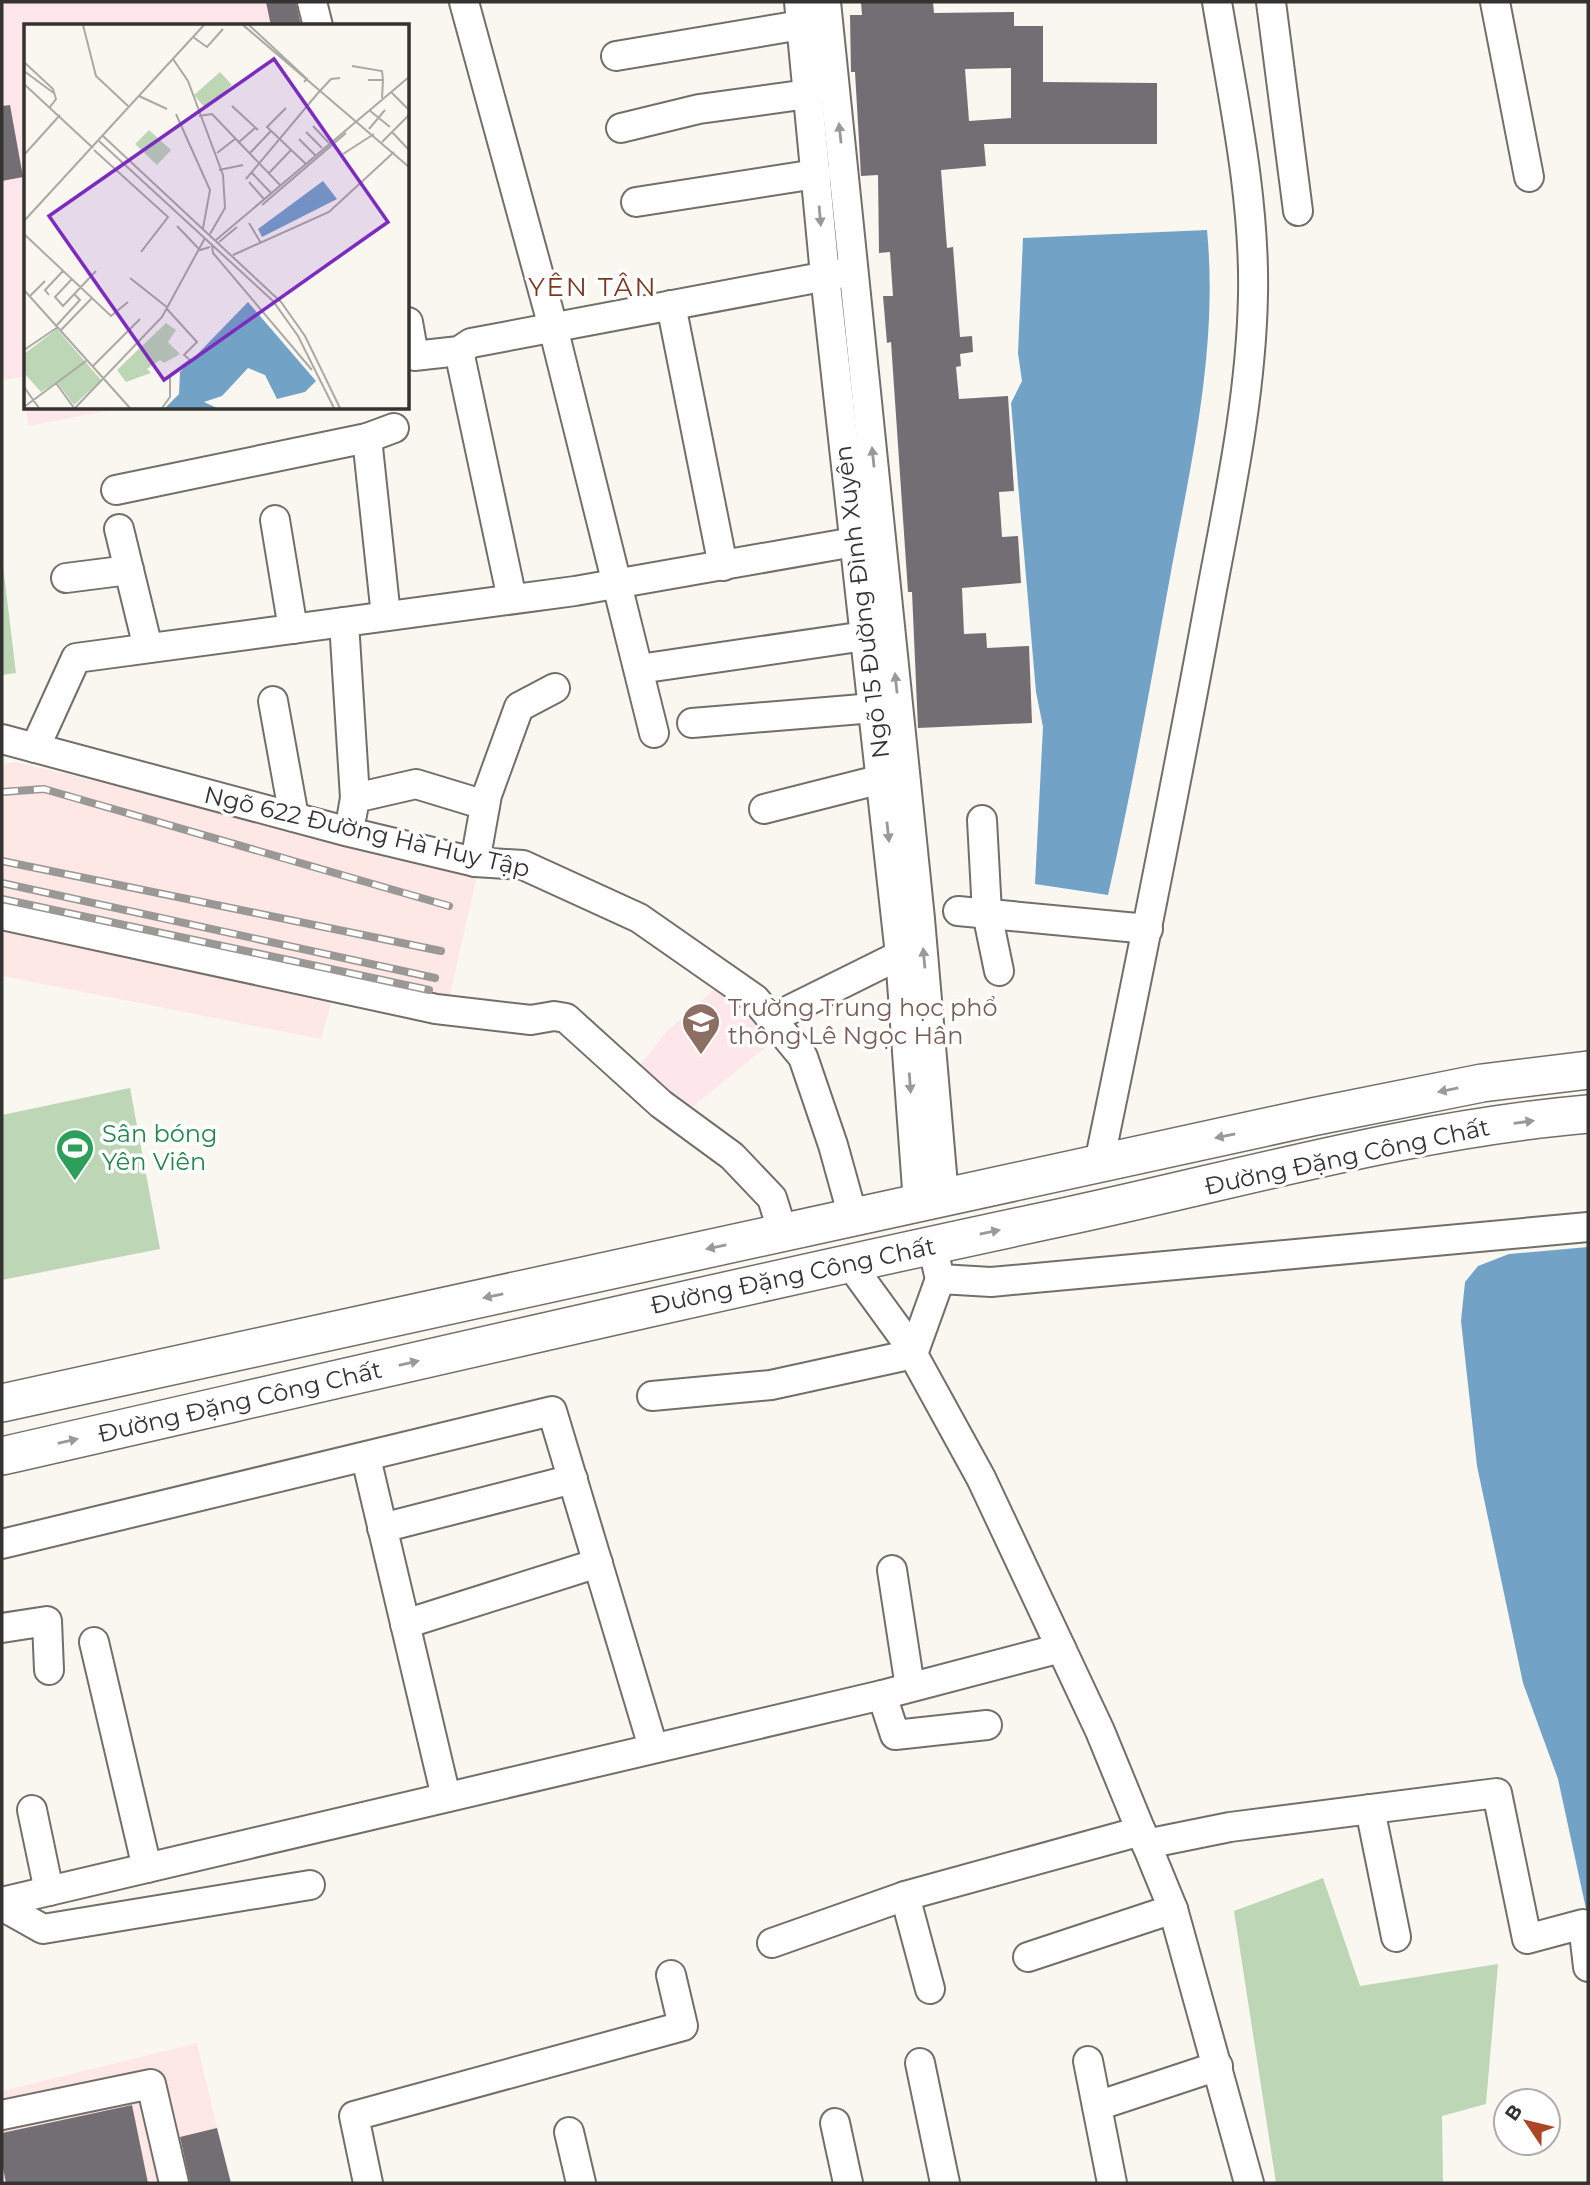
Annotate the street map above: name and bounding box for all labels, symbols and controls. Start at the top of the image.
inset map [24,24,410,410]
one-way arrow [835,122,846,144]
one-way arrow [815,205,826,227]
district label: YÊN TÂN [528,271,658,303]
street label: Ngõ 15 Đường Đình Xuyên [828,444,895,760]
one-way arrow [867,446,878,468]
one-way arrow [890,672,901,694]
street label: Ngõ 622 Đường Hà Huy Tập [201,780,533,883]
one-way arrow [882,821,893,843]
one-way arrow [918,947,929,969]
place label: Trường Trung học phổ thông Lê Ngọc Hân [728,993,998,1050]
school or university icon: Trường Trung học phổ thông Lê Ngọc Hân [680,1001,722,1056]
one-way arrow [904,1072,915,1094]
one-way arrow [1437,1085,1459,1096]
street label: Đường Đặng Công Chất [1202,1112,1492,1201]
one-way arrow [1514,1116,1536,1127]
place label: Sân bóng Yên Viên [102,1119,217,1176]
sports icon: Sân bóng Yên Viên [54,1127,96,1182]
one-way arrow [1214,1130,1236,1141]
one-way arrow [979,1227,1001,1238]
street label: Đường Đặng Công Chất [648,1231,938,1320]
one-way arrow [705,1242,727,1253]
one-way arrow [482,1290,504,1301]
street label: Đường Đặng Công Chất [95,1355,385,1448]
one-way arrow [398,1357,420,1368]
one-way arrow [57,1435,79,1446]
north arrow [1492,2087,1562,2157]
text: B [1500,2100,1527,2125]

